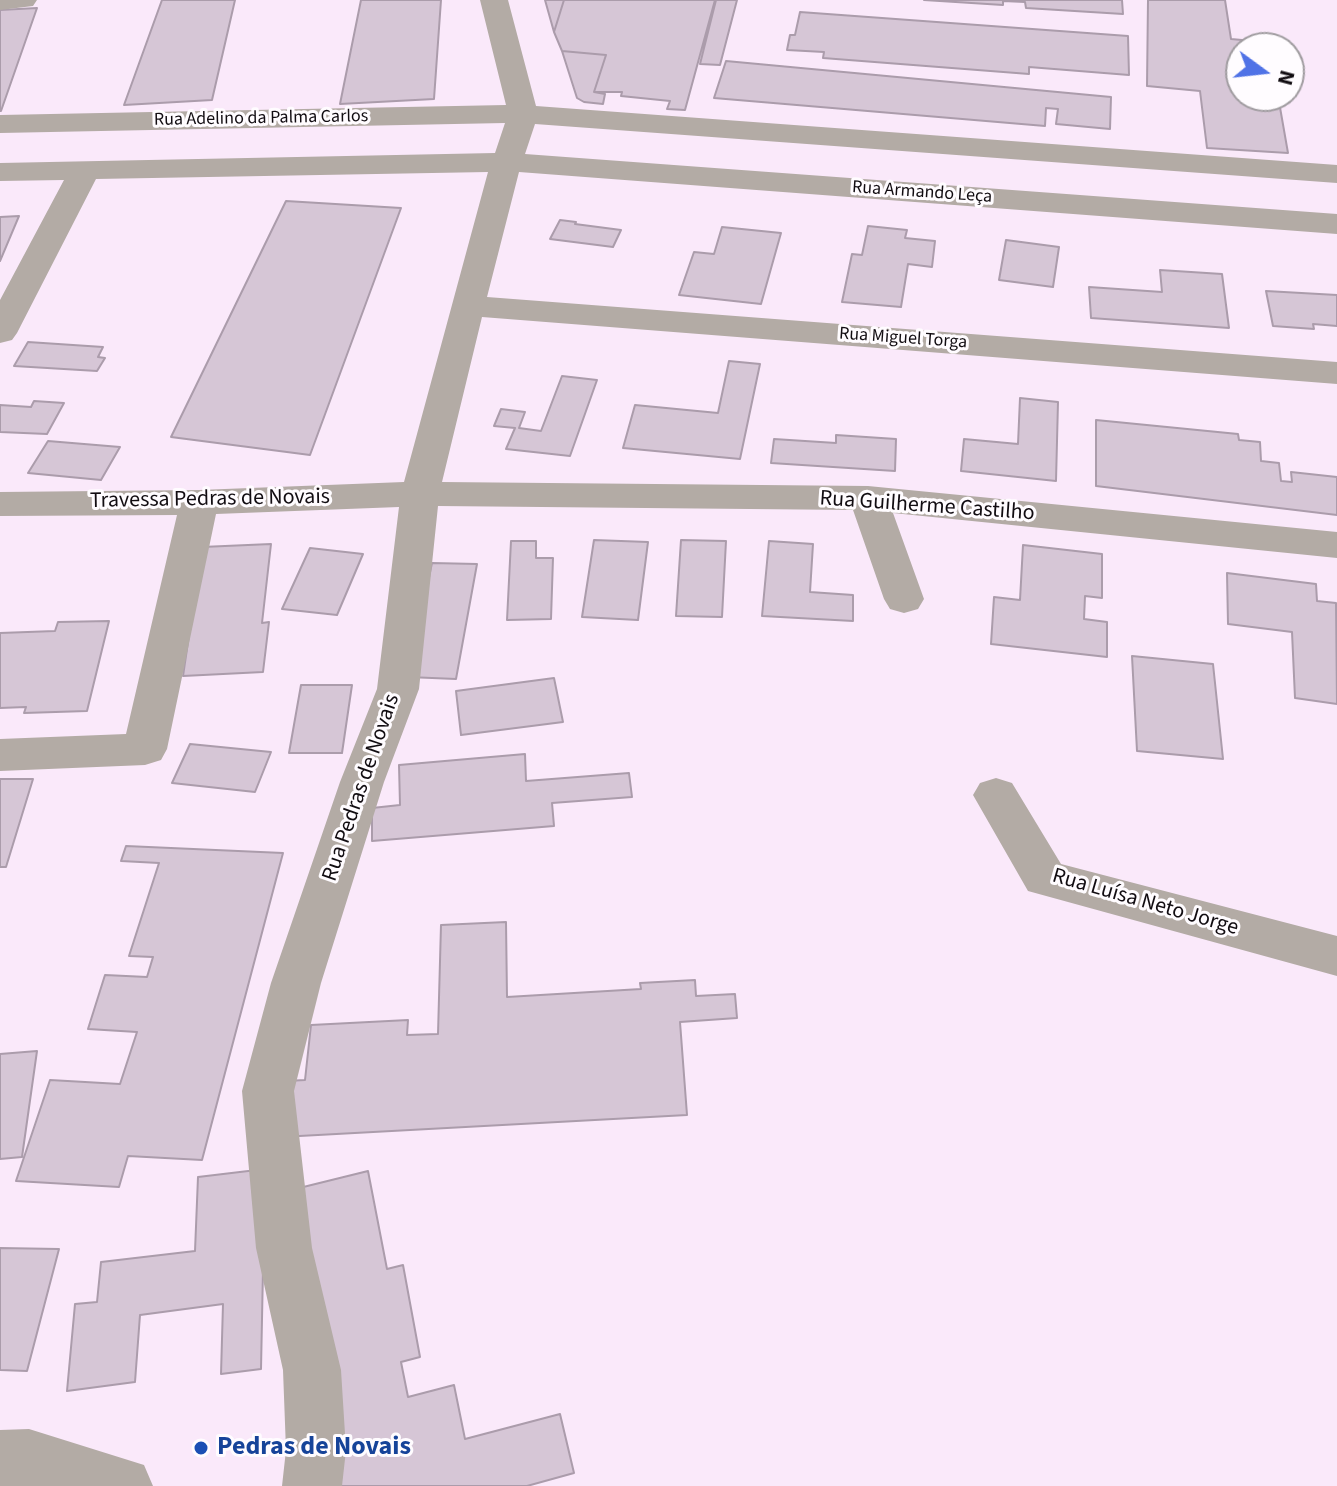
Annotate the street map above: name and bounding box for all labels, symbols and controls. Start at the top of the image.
north arrow [1225,32,1305,112]
text: N [1269,66,1304,89]
street label: Rua Adelino da Palma Carlos [154,106,368,132]
street label: Rua Armando Leça [851,177,993,209]
street label: Rua Miguel Torga [838,324,968,354]
street label: Travessa Pedras de Novais [90,485,330,515]
street label: Rua Guilherme Castilho [819,486,1035,528]
street label: Rua Pedras de Novais [318,691,406,885]
street label: Rua Luísa Neto Jorge [1049,864,1241,942]
place label: Pedras de Novais [217,1432,411,1464]
marker: Pedras de Novais [192,1439,210,1457]

